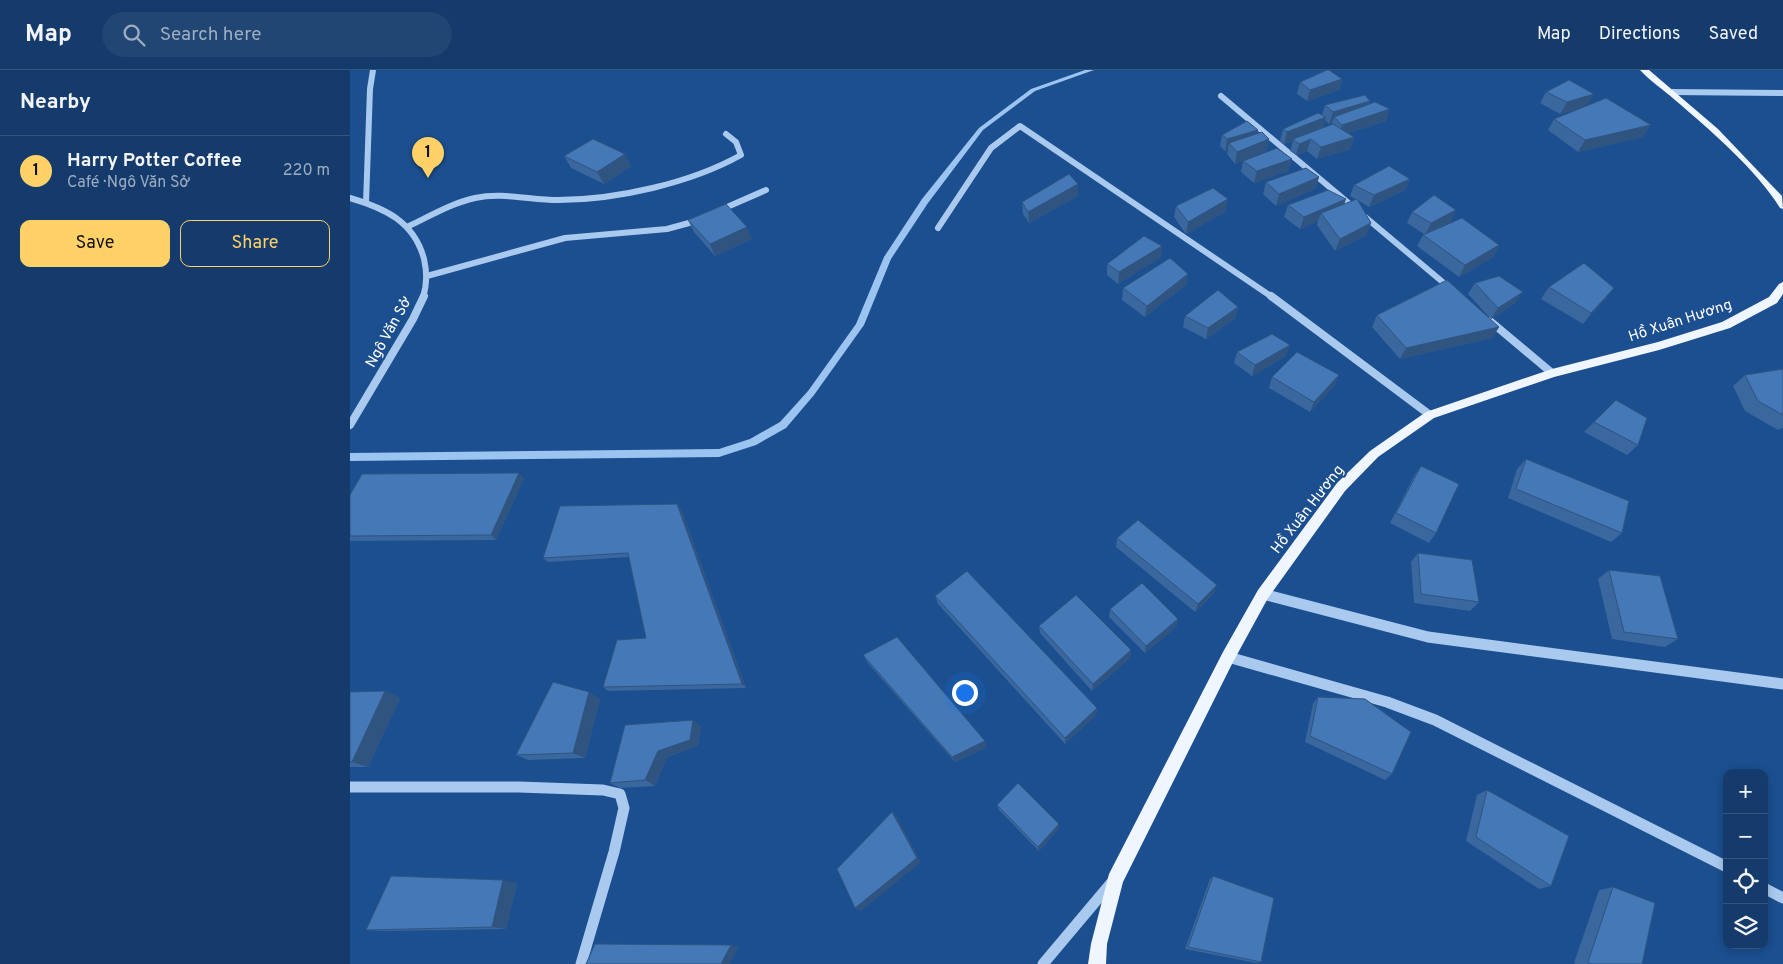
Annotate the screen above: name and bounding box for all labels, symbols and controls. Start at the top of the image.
search box [102,12,452,57]
text: Map [25,20,72,50]
icon: search [120,21,148,49]
text: Search here [160,23,261,47]
text: Map [1537,23,1571,46]
text: Directions [1599,23,1681,46]
text: Saved [1709,23,1758,46]
text: Nearby [20,89,91,116]
pin: 1 [412,137,444,178]
text: Harry Potter Coffee [67,149,242,173]
text: 1 [33,161,39,181]
text: 220 m [283,161,330,181]
text: Café · Ngô Văn Sở [67,173,190,193]
button: Save [20,220,170,267]
button: Share [180,220,330,267]
street label: Ngô Văn Sở [362,294,417,371]
street label: Hồ Xuân Hương [1626,295,1735,347]
street label: Hồ Xuân Hương [1267,461,1349,558]
your location [952,680,978,706]
map controls [1723,769,1768,949]
button: + [1723,769,1768,814]
button: − [1723,814,1768,859]
button: locate [1723,859,1768,904]
button: layers [1723,904,1768,949]

